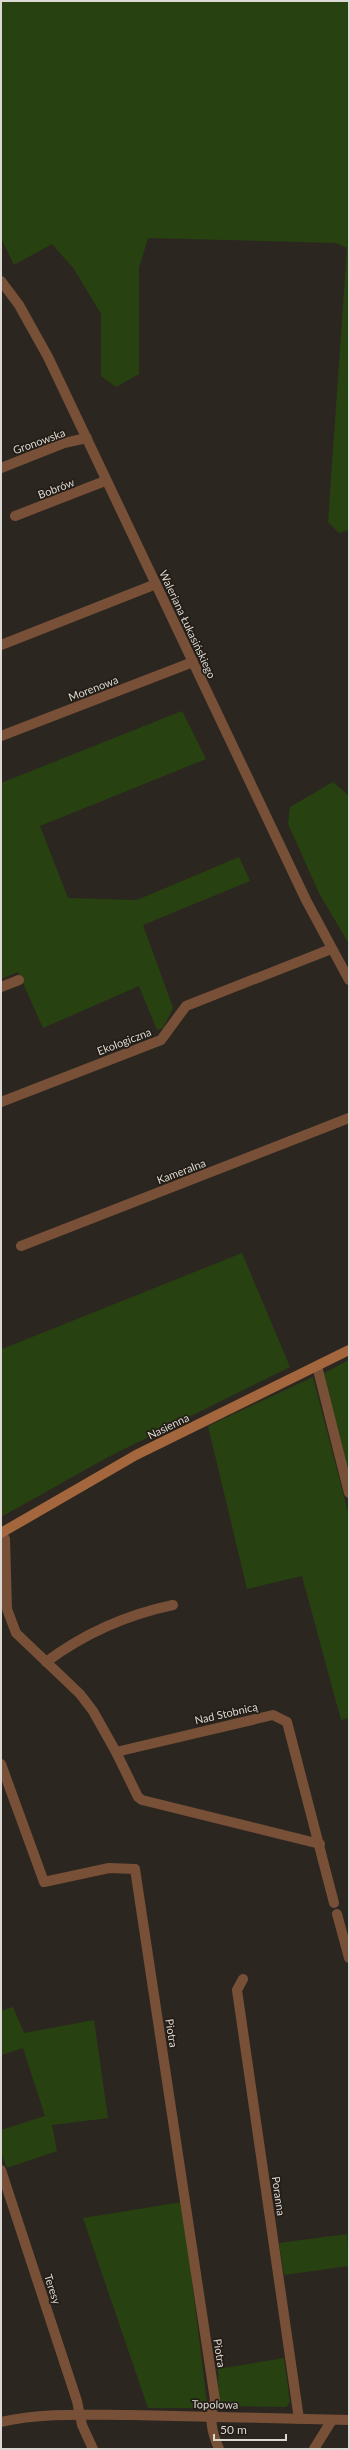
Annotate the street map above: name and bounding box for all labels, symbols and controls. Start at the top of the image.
street label: Gronowska [11,426,67,456]
street label: Bobrów [36,475,76,501]
street label: Waleriana Łukasińskiego [157,568,219,680]
street label: Morenowa [66,673,120,703]
street label: Ekologiczna [95,1025,153,1057]
street label: Kameralna [155,1156,207,1186]
street label: Nasienna [145,1410,191,1442]
street label: Nad Stobnicą [193,1699,259,1727]
street label: Piotra [163,2018,181,2048]
street label: Poranna [270,2175,288,2217]
street label: Teresy [42,2272,64,2306]
street label: Piotra [211,2338,229,2368]
street label: Topolowa [192,2397,238,2411]
scale bar [214,2416,286,2442]
text: 50 m [220,2422,247,2437]

